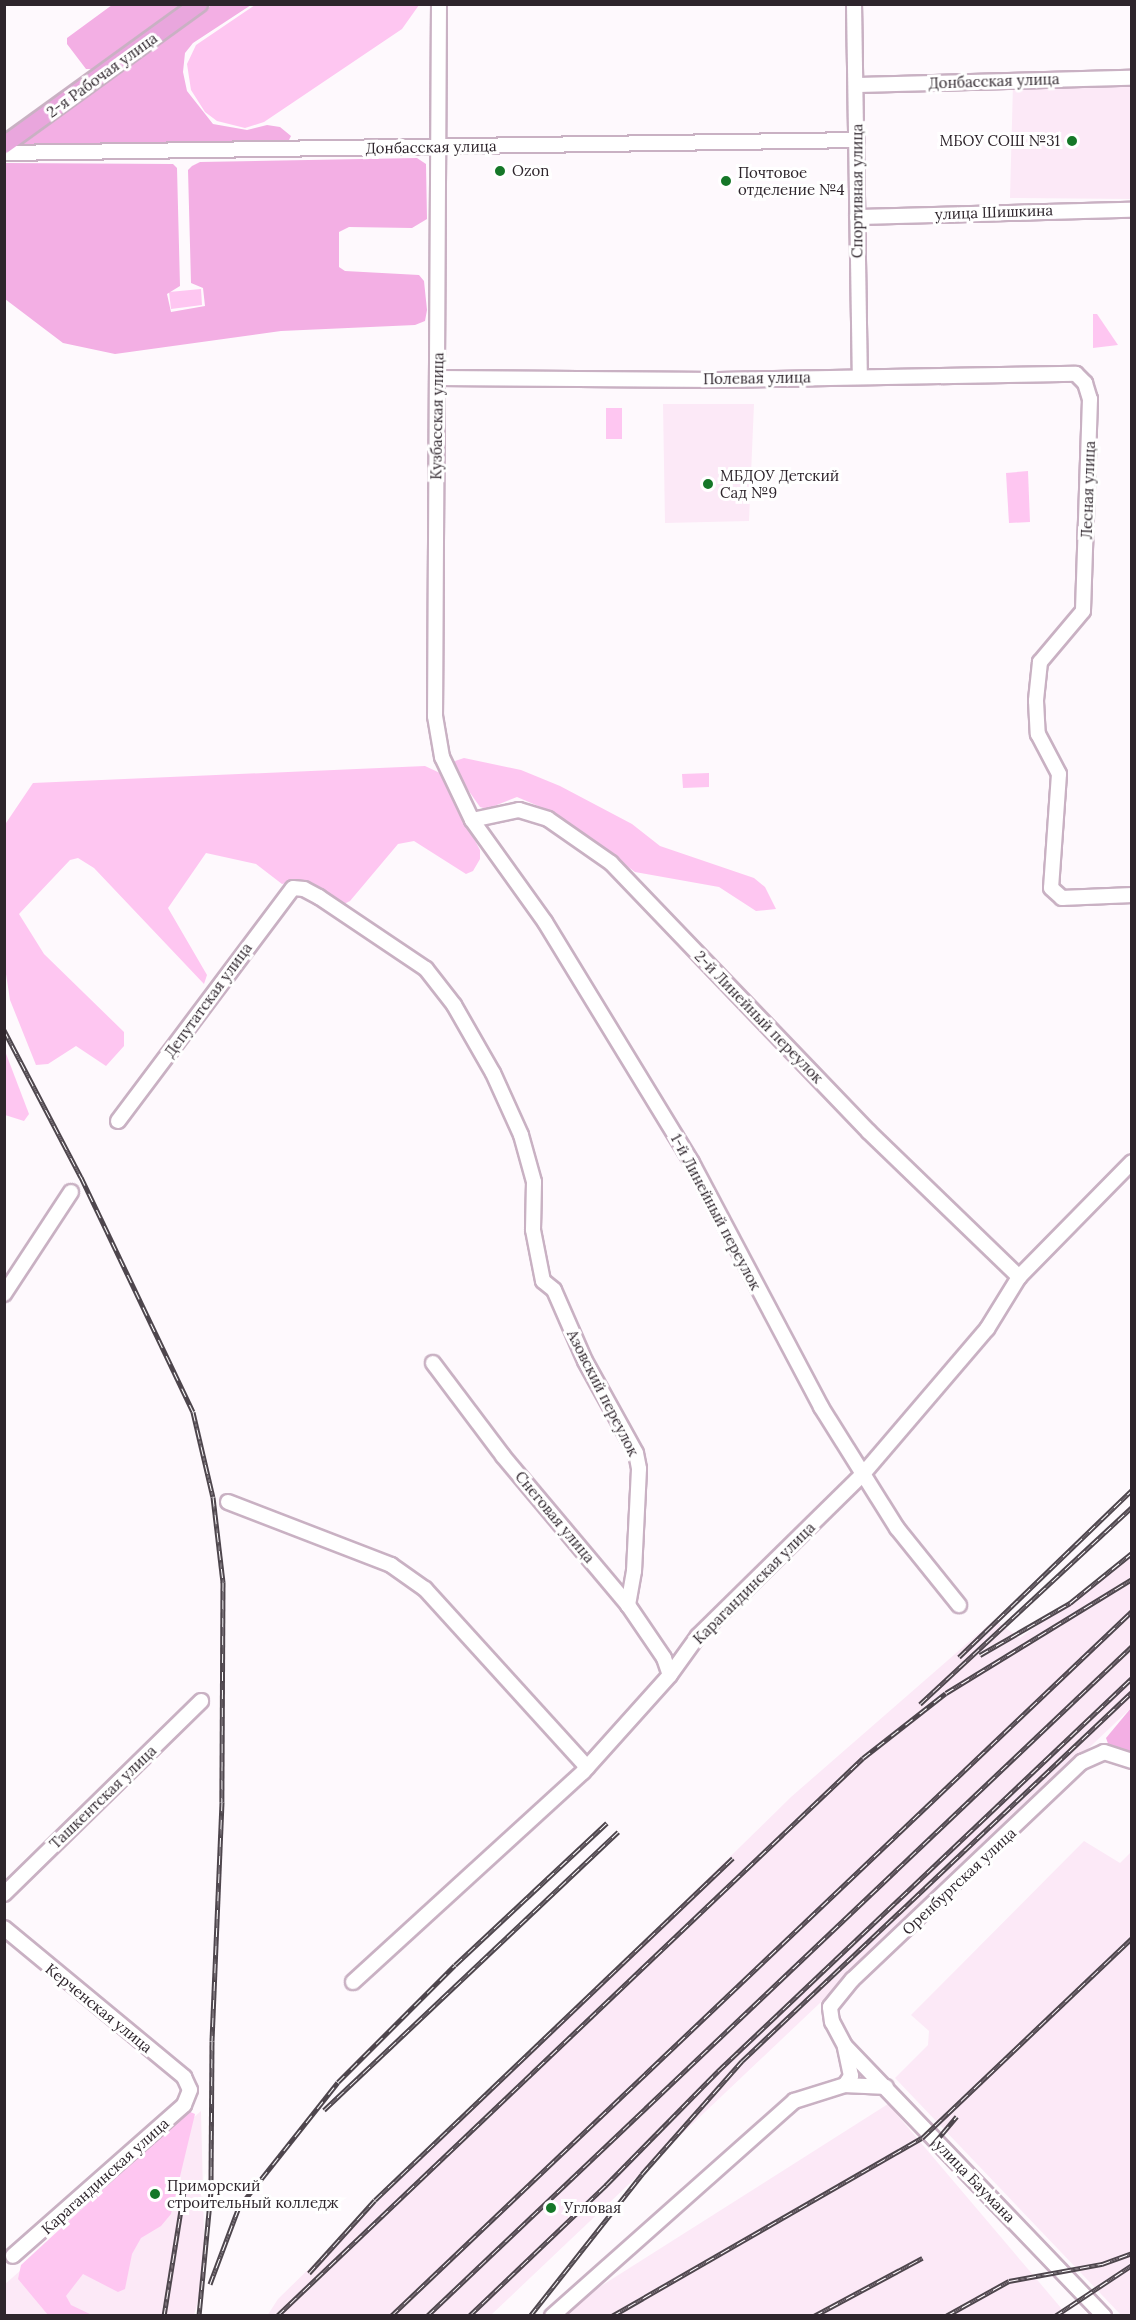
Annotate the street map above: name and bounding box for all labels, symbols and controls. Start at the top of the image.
street label: 2-я Рабочая улица [43,29,161,121]
street label: Донбасская улица [928,70,1060,92]
street label: Спортивная улица [848,124,866,258]
place label: МБОУ СОШ №31 [939,132,1060,150]
marker: МБОУ СОШ №31 [1065,134,1079,148]
street label: Донбасская улица [365,137,497,157]
place label: Ozon [512,162,549,180]
place label: Почтовое отделение №4 [738,163,845,198]
marker: Ozon [493,164,507,178]
marker: Почтовое отделение №4 [719,174,733,188]
street label: улица Шишкина [935,201,1053,223]
street label: Кузбасская улица [427,352,447,480]
street label: Полевая улица [703,368,811,388]
street label: Лесная улица [1077,440,1099,540]
place label: МБДОУ Детский Сад №9 [720,466,839,501]
marker: МБДОУ Детский Сад №9 [701,477,715,491]
street label: Депутатская улица [160,939,256,1061]
street label: 2-й Линейный переулок [691,947,827,1087]
street label: 1-й Линейный переулок [667,1131,765,1293]
street label: Азовский переулок [563,1327,643,1459]
street label: Снеговая улица [511,1468,599,1566]
street label: Карагандинская улица [689,1518,819,1648]
street label: Ташкентская улица [46,1741,160,1853]
street label: Оренбургская улица [898,1824,1020,1938]
street label: Керченская улица [42,1959,156,2057]
street label: Карагандинская улица [38,2114,172,2238]
street label: улица Баумана [931,2136,1019,2226]
place label: Приморский строительный колледж [167,2176,338,2211]
marker: Приморский строительный колледж [148,2187,162,2201]
marker: Угловая [542,2199,560,2217]
place label: Угловая [564,2199,621,2217]

